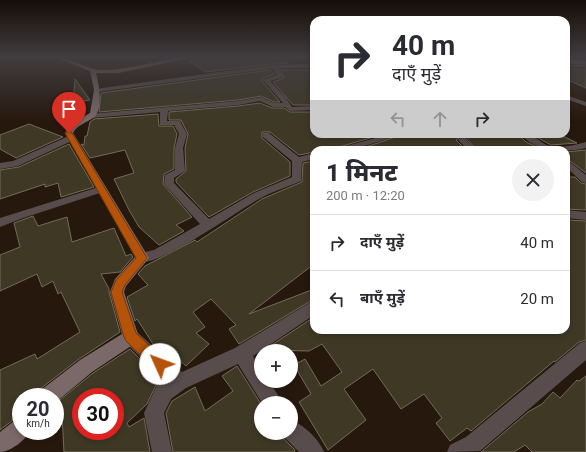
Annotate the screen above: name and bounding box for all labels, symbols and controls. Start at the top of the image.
text: 40 m [392,29,455,62]
icon: right [326,32,378,84]
text: दाएँ मुड़ें [392,63,441,84]
pin [52,92,86,133]
icon: arrive [58,98,80,120]
icon: left [387,108,409,130]
icon: ahead [429,108,451,130]
icon: right [471,108,493,130]
text: 1 मिनट [326,159,398,187]
button: close [512,159,554,201]
text: 200 m · 12:20 [326,188,405,203]
icon: right [326,232,348,254]
text: दाएँ मुड़ें [360,233,404,251]
text: 40 m [520,234,554,252]
icon: left [326,288,348,310]
text: बाएँ मुड़ें [360,289,405,307]
text: 20 m [520,290,554,308]
position arrow [139,343,181,385]
map controls [254,344,298,440]
button: + [254,344,298,388]
speed limit sign: 30 [72,388,124,440]
button: − [254,396,298,440]
text: 20 [27,397,49,421]
text: km/h [26,418,50,429]

